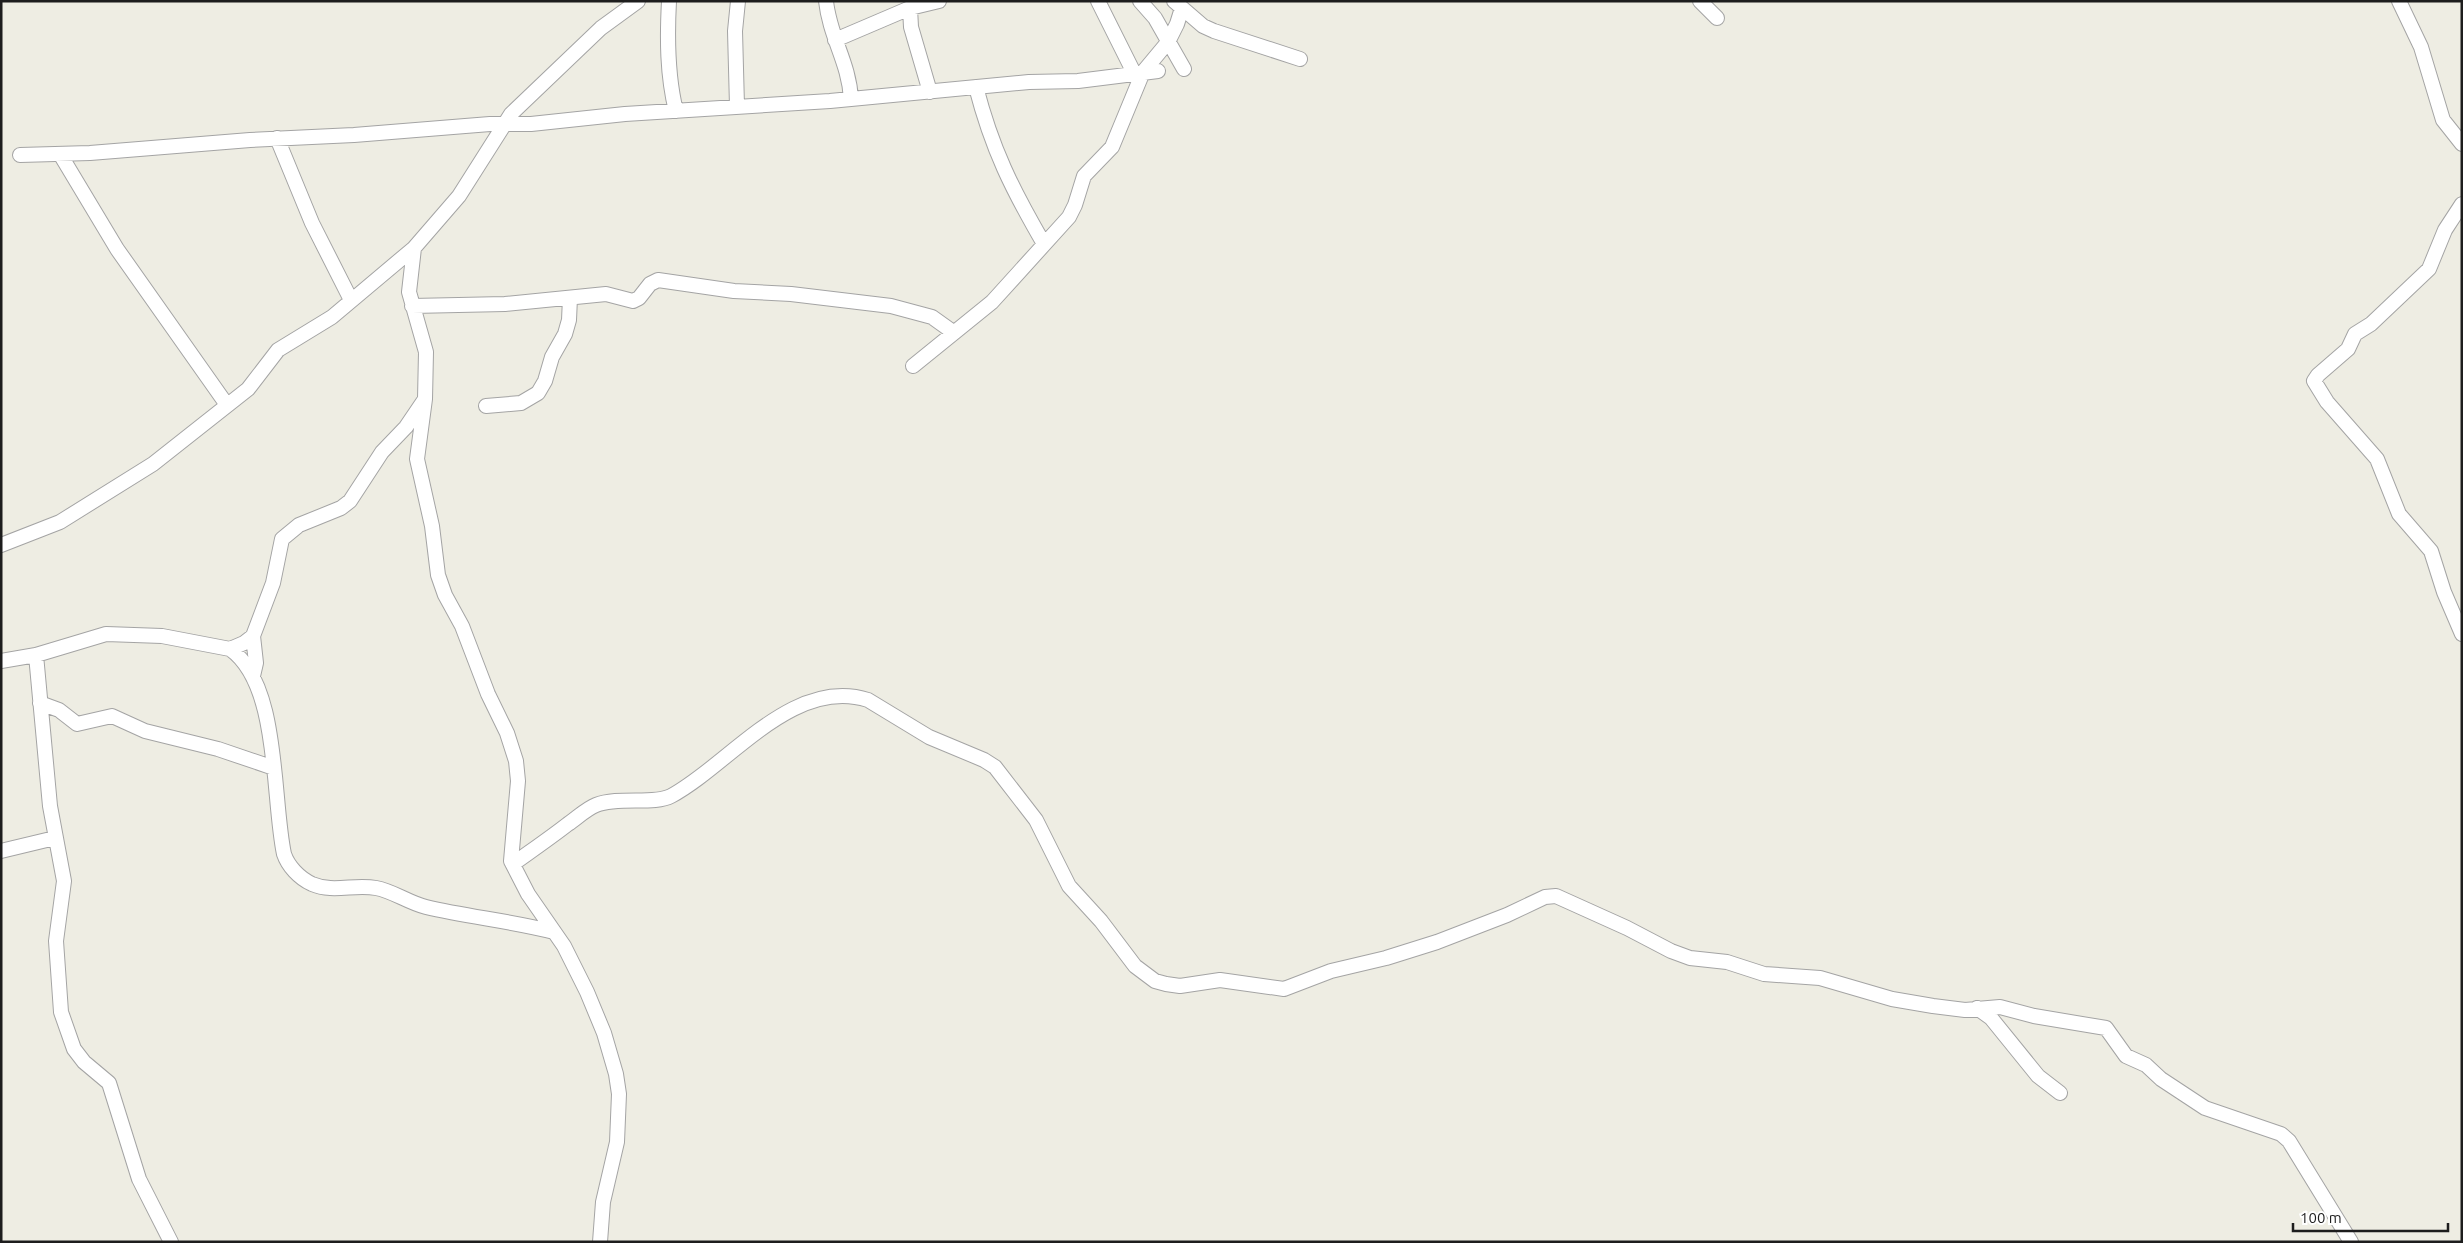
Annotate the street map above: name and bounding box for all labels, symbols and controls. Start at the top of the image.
scale bar [2293,1200,2448,1232]
text: 100 m [2300,1209,2342,1226]

